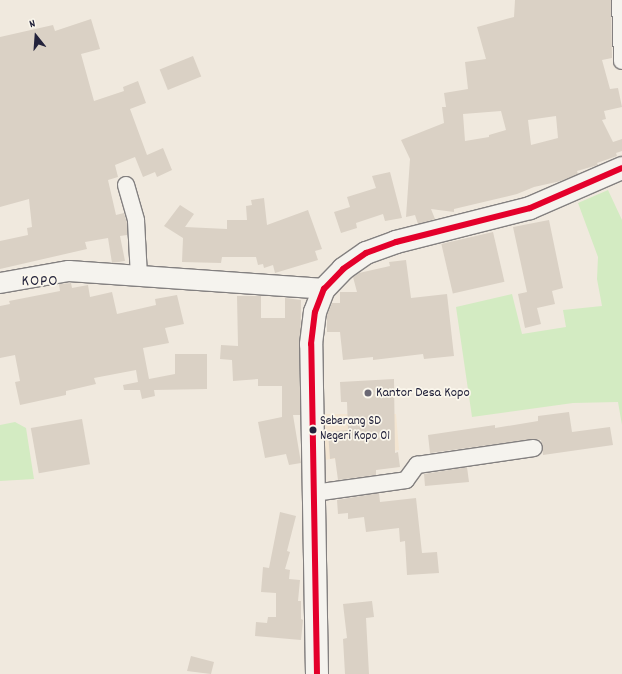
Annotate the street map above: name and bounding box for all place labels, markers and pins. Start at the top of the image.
place label: Kantor Desa Kopo [376,385,470,401]
marker: Kantor Desa Kopo [363,388,373,398]
place label: Seberang SD Negeri Kopo 01 [320,415,390,446]
marker: Seberang SD Negeri Kopo 01 [308,425,318,435]

